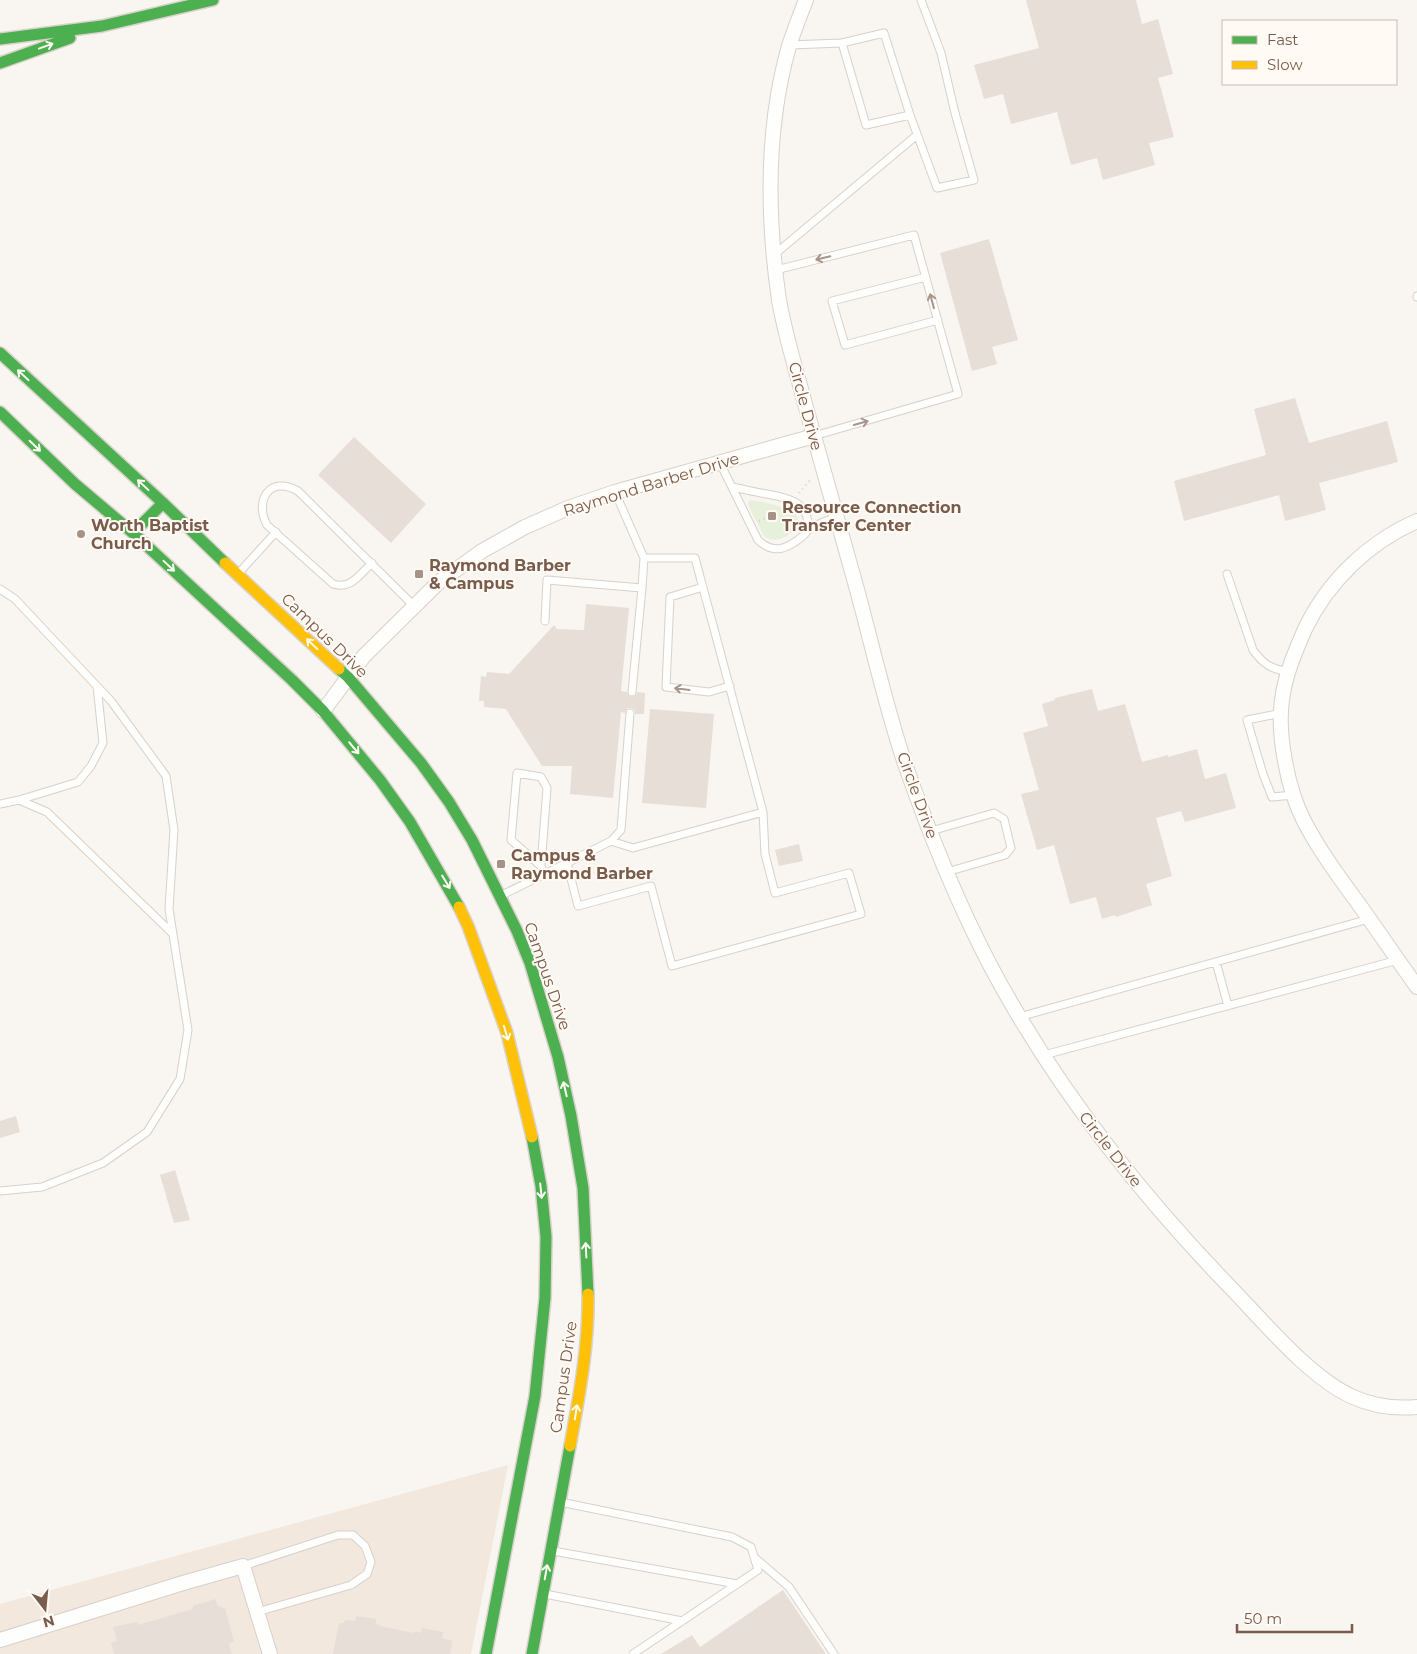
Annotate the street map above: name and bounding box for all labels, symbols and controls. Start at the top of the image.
legend [1222,20,1397,85]
text: Fast [1267,30,1298,49]
one-way arrow [38,41,53,50]
text: Slow [1267,55,1303,74]
one-way arrow [815,254,831,263]
one-way arrow [927,294,937,310]
street label: Circle Drive [785,360,826,452]
one-way arrow [17,369,30,381]
one-way arrow [852,417,868,427]
one-way arrow [29,440,42,452]
street label: Raymond Barber Drive [561,449,741,520]
one-way arrow [137,479,150,491]
place label: Resource Connection Transfer Center [782,498,962,535]
marker: Resource Connection Transfer Center [766,510,778,522]
place label: Worth Baptist Church [91,516,209,553]
marker: Worth Baptist Church [75,528,87,540]
place label: Raymond Barber & Campus [429,556,571,593]
one-way arrow [162,560,175,572]
marker: Raymond Barber & Campus [413,568,425,580]
street label: Campus Drive [277,589,372,681]
one-way arrow [306,638,319,650]
one-way arrow [674,684,690,694]
one-way arrow [349,742,360,755]
street label: Circle Drive [893,749,942,841]
place label: Campus & Raymond Barber [511,846,653,883]
marker: Campus & Raymond Barber [495,858,507,870]
one-way arrow [441,875,451,889]
street label: Campus Drive [520,920,575,1033]
one-way arrow [502,1024,511,1040]
one-way arrow [560,1082,569,1098]
street label: Circle Drive [1075,1108,1146,1191]
one-way arrow [536,1183,546,1199]
one-way arrow [582,1242,591,1258]
street label: Campus Drive [546,1320,581,1434]
one-way arrow [571,1404,581,1420]
one-way arrow [542,1564,552,1580]
north arrow [20,1584,70,1634]
scale bar [1237,1602,1352,1634]
text: 50 m [1244,1609,1282,1628]
text: N [41,1611,57,1632]

